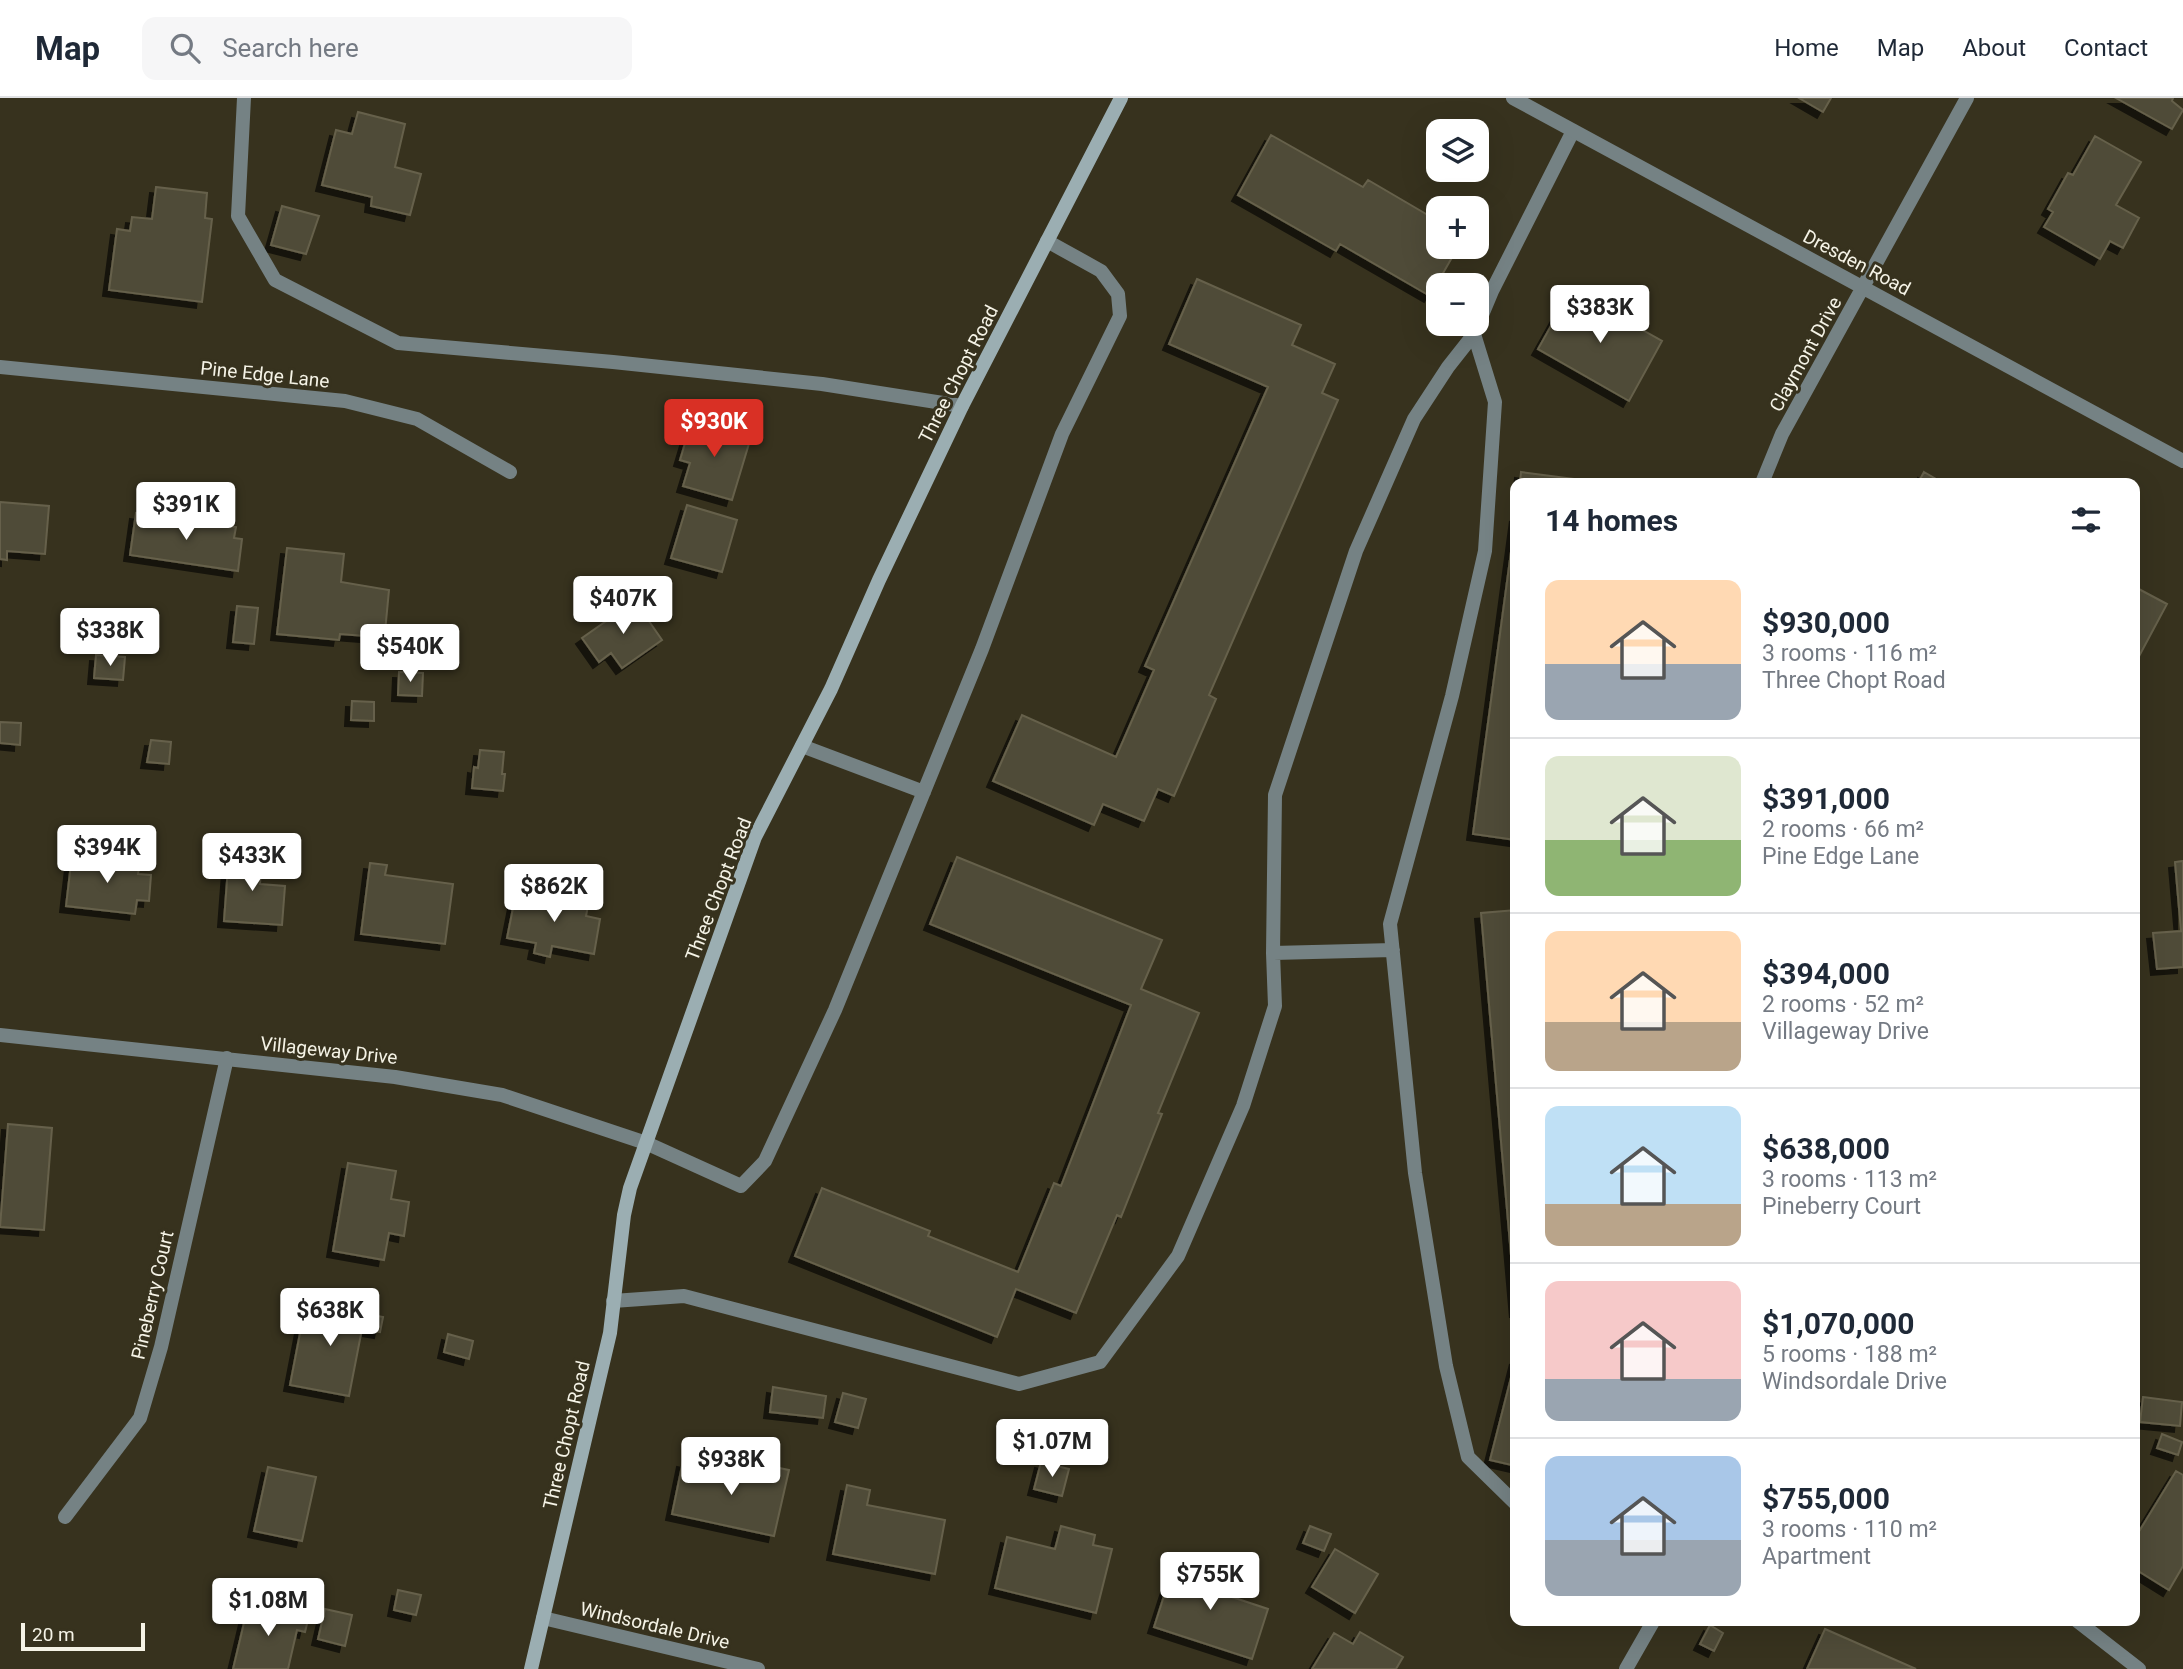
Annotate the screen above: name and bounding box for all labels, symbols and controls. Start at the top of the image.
search box [142,17,632,80]
text: Map [35,29,100,68]
icon: search [166,29,204,67]
text: Search here [222,33,359,63]
text: Home [1774,34,1839,62]
text: Map [1877,34,1924,62]
text: About [1962,34,2026,62]
text: Contact [2064,34,2148,62]
map controls [1426,119,1489,336]
button: layers [1426,119,1489,182]
button: + [1426,196,1489,259]
street label: Dresden Road [1799,225,1914,300]
button: − [1426,273,1489,336]
pin: $383K [1551,286,1649,345]
street label: Claymont Drive [1764,293,1846,416]
text: $383K [1566,294,1634,321]
street label: Three Chopt Road [914,301,1003,447]
street label: Pine Edge Lane [199,356,331,393]
pin: $930K [665,400,763,459]
text: $930K [680,408,748,435]
pin: $391K [137,482,235,542]
text: $391K [152,491,220,518]
icon: filters [2067,501,2105,539]
text: 14 homes [1545,503,1678,538]
pin: $407K [574,576,672,636]
text: $407K [589,585,657,612]
text: $930,000 [1762,605,1890,640]
pin: $338K [61,608,159,668]
icon: home [1601,608,1685,692]
text: $338K [76,617,144,644]
pin: $540K [361,624,459,684]
text: $540K [376,633,444,660]
text: 3 rooms · 116 m² [1762,640,1937,667]
text: Three Chopt Road [1762,667,1946,694]
text: $391,000 [1762,781,1890,816]
icon: home [1601,784,1685,868]
street label: Three Chopt Road [681,814,756,964]
text: 2 rooms · 66 m² [1762,816,1924,843]
pin: $394K [58,826,156,885]
text: $394K [73,834,141,861]
pin: $433K [203,834,301,893]
text: $433K [218,842,286,869]
text: Pine Edge Lane [1762,843,1919,870]
pin: $862K [505,864,603,924]
text: $862K [520,873,588,900]
text: $394,000 [1762,956,1890,991]
icon: home [1601,959,1685,1043]
text: 2 rooms · 52 m² [1762,991,1924,1018]
text: Villageway Drive [1762,1018,1929,1045]
street label: Villageway Drive [259,1032,399,1069]
text: $638,000 [1762,1131,1890,1166]
icon: home [1601,1134,1685,1218]
text: 3 rooms · 113 m² [1762,1166,1937,1193]
text: Pineberry Court [1762,1193,1921,1220]
street label: Pineberry Court [126,1228,178,1362]
pin: $638K [281,1288,379,1348]
text: $638K [296,1297,364,1324]
text: $1,070,000 [1762,1306,1914,1341]
icon: home [1601,1309,1685,1393]
text: 5 rooms · 188 m² [1762,1341,1937,1368]
street label: Three Chopt Road [538,1359,595,1512]
text: Windsordale Drive [1762,1368,1947,1395]
pin: $1.07M [995,1420,1109,1479]
text: $1.07M [1012,1428,1092,1455]
pin: $938K [682,1438,780,1497]
text: $938K [697,1446,765,1473]
text: $755,000 [1762,1481,1890,1516]
icon: home [1601,1484,1685,1568]
text: 3 rooms · 110 m² [1762,1516,1937,1543]
text: Apartment [1762,1543,1871,1570]
pin: $755K [1161,1552,1259,1612]
text: $755K [1176,1561,1244,1588]
pin: $1.08M [211,1578,325,1638]
text: $1.08M [228,1587,308,1614]
street label: Windsordale Drive [578,1597,732,1654]
scale bar [21,1620,145,1652]
text: 20 m [32,1623,75,1646]

